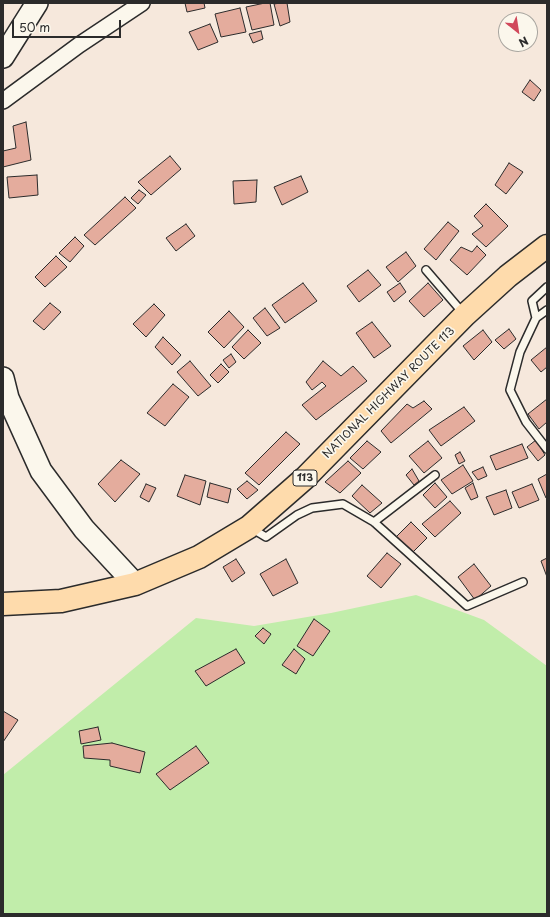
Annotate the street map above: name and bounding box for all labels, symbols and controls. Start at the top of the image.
scale bar [14,12,123,38]
north arrow [498,12,538,52]
text: 50 m [19,18,50,36]
text: N [516,32,532,52]
street label: NATIONAL HIGHWAY ROUTE 113 [321,325,457,461]
road number: 113 [293,470,317,486]

